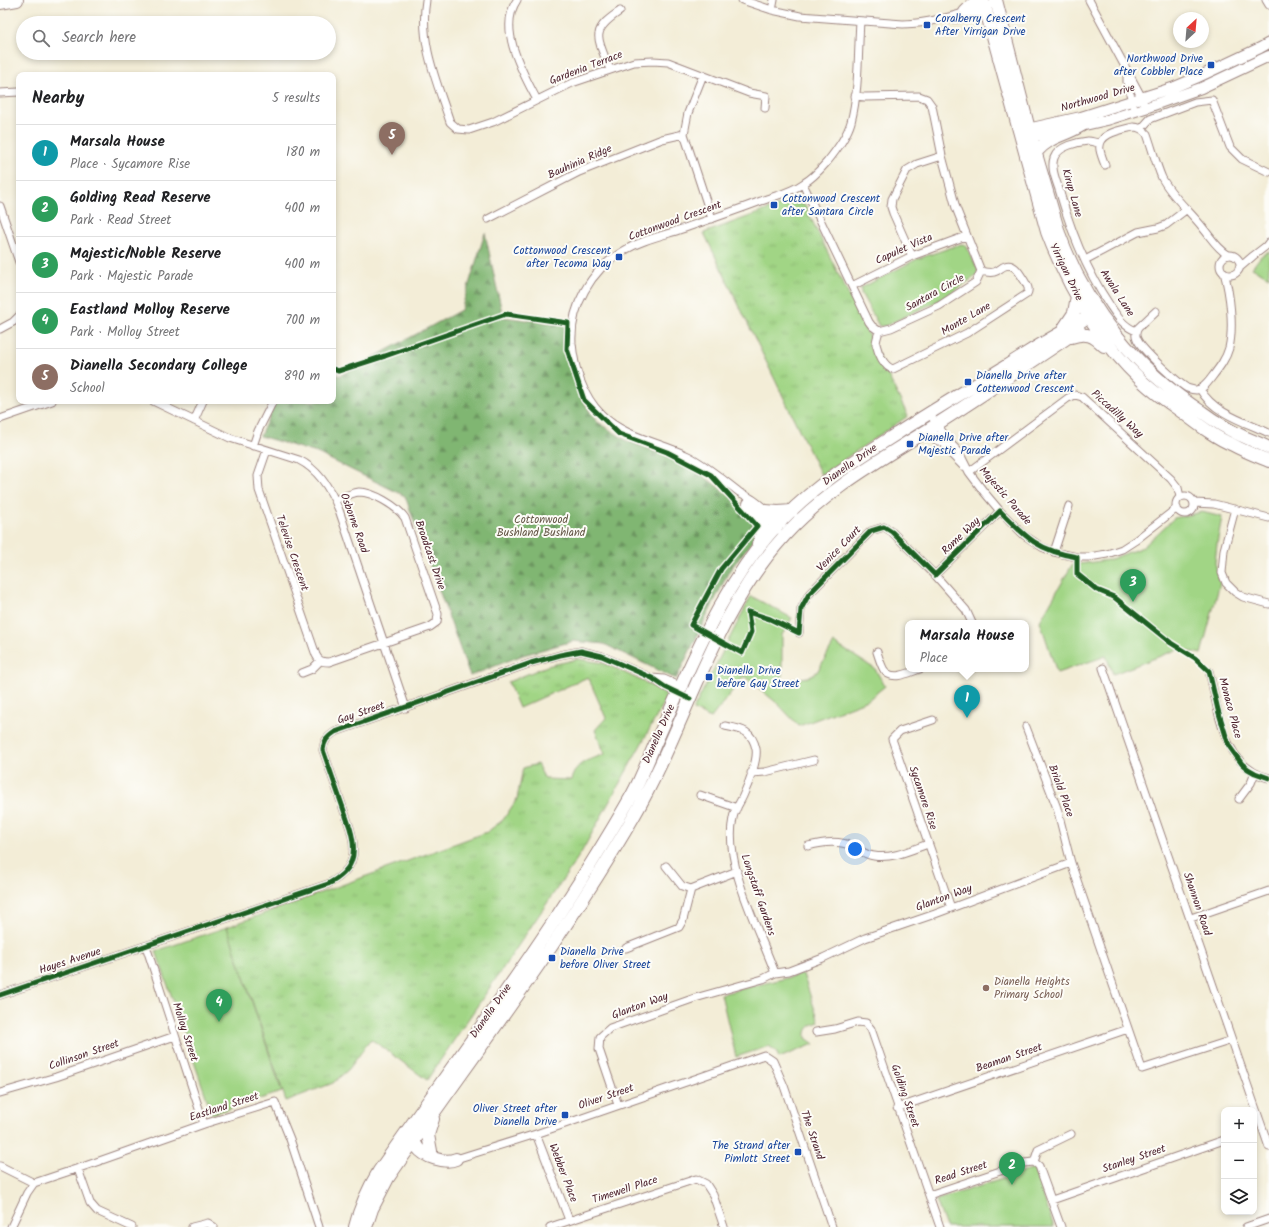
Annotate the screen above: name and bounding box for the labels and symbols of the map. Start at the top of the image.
place label: Coralberry Crescent After Yirrigan Drive [935,10,1026,41]
north arrow [1173,12,1209,48]
marker: Coralberry Crescent After Yirrigan Drive [922,20,932,30]
street label: Gardenia Terrace [547,46,625,90]
place label: Northwood Drive after Cobbler Place [1114,50,1203,81]
marker: Northwood Drive after Cobbler Place [1206,60,1216,70]
street label: Northwood Drive [1059,79,1137,117]
pin: 5 [379,122,405,155]
street label: Bauhinia Ridge [545,140,615,184]
street label: Kirup Lane [1056,167,1088,219]
place label: Cottonwood Crescent after Santara Circle [782,190,881,221]
street label: Cottonwood Crescent [626,196,725,246]
marker: Cottonwood Crescent after Santara Circle [769,200,779,210]
street label: Capulet Vista [872,228,936,270]
street label: Yirrigan Drive [1044,240,1088,304]
place label: Cottonwood Crescent after Tecoma Way [513,242,612,273]
marker: Cottonwood Crescent after Tecoma Way [614,252,624,262]
street label: Awala Lane [1095,266,1139,320]
street label: Santara Circle [902,269,968,317]
street label: Monte Lane [938,297,994,341]
place label: Dianella Drive after Cottenwood Crescent [976,367,1075,398]
marker: Dianella Drive after Cottenwood Crescent [963,377,973,387]
street label: Piccadilly Way [1087,385,1148,443]
place label: Dianella Drive after Majestic Parade [918,429,1010,460]
street label: Dianella Drive [819,439,881,491]
marker: Dianella Drive after Majestic Parade [905,439,915,449]
street label: Majestic Parade [974,463,1036,529]
street label: Osborne Road [335,490,373,556]
park label: Cottonwood Bushland Bushland [497,511,586,542]
street label: Televise Crescent [271,512,314,594]
street label: Rome Way [937,512,985,559]
street label: Broadcast Drive [410,518,450,592]
street label: Venice Court [812,521,866,576]
pin: 3 [1120,569,1146,602]
place label: Dianella Drive before Gay Street [717,662,800,693]
marker: Dianella Drive before Gay Street [704,672,714,682]
street label: Monaco Place [1213,675,1247,741]
pin: 1 [954,685,980,718]
street label: Gay Street [335,696,388,730]
street label: Dianella Drive [638,701,680,767]
street label: Briald Place [1043,762,1079,820]
street label: Sycamore Rise [904,764,942,832]
your location [845,839,865,859]
street label: Longstaff Gardens [736,852,781,939]
street label: Shannon Road [1178,870,1216,939]
street label: Glanton Way [913,879,976,917]
street label: Hayes Avenue [37,943,103,979]
place label: Dianella Drive before Oliver Street [560,943,651,974]
marker: Dianella Drive before Oliver Street [547,953,557,963]
place label: Dianella Heights Primary School [994,973,1070,1004]
street label: Dianella Drive [465,980,517,1042]
marker: Dianella Heights Primary School [981,983,991,993]
street label: Glanton Way [609,987,672,1025]
pin: 4 [206,989,232,1022]
street label: Molloy Street [167,1000,203,1065]
street label: Collinson Street [46,1034,122,1075]
street label: Beaman Street [973,1038,1045,1078]
street label: Golding Street [886,1062,924,1131]
street label: Oliver Street [576,1079,637,1115]
street label: Eastland Street [187,1087,262,1127]
place label: Oliver Street after Dianella Drive [473,1100,558,1131]
street label: The Strand [795,1108,829,1163]
marker: Oliver Street after Dianella Drive [560,1110,570,1120]
place label: The Strand after Pimlott Street [712,1137,791,1168]
street label: Stanley Street [1100,1139,1169,1178]
street label: Webber Place [544,1141,582,1205]
marker: The Strand after Pimlott Street [793,1147,803,1157]
pin: 2 [999,1152,1025,1185]
street label: Read Street [932,1156,990,1190]
street label: Timewell Place [590,1171,660,1209]

